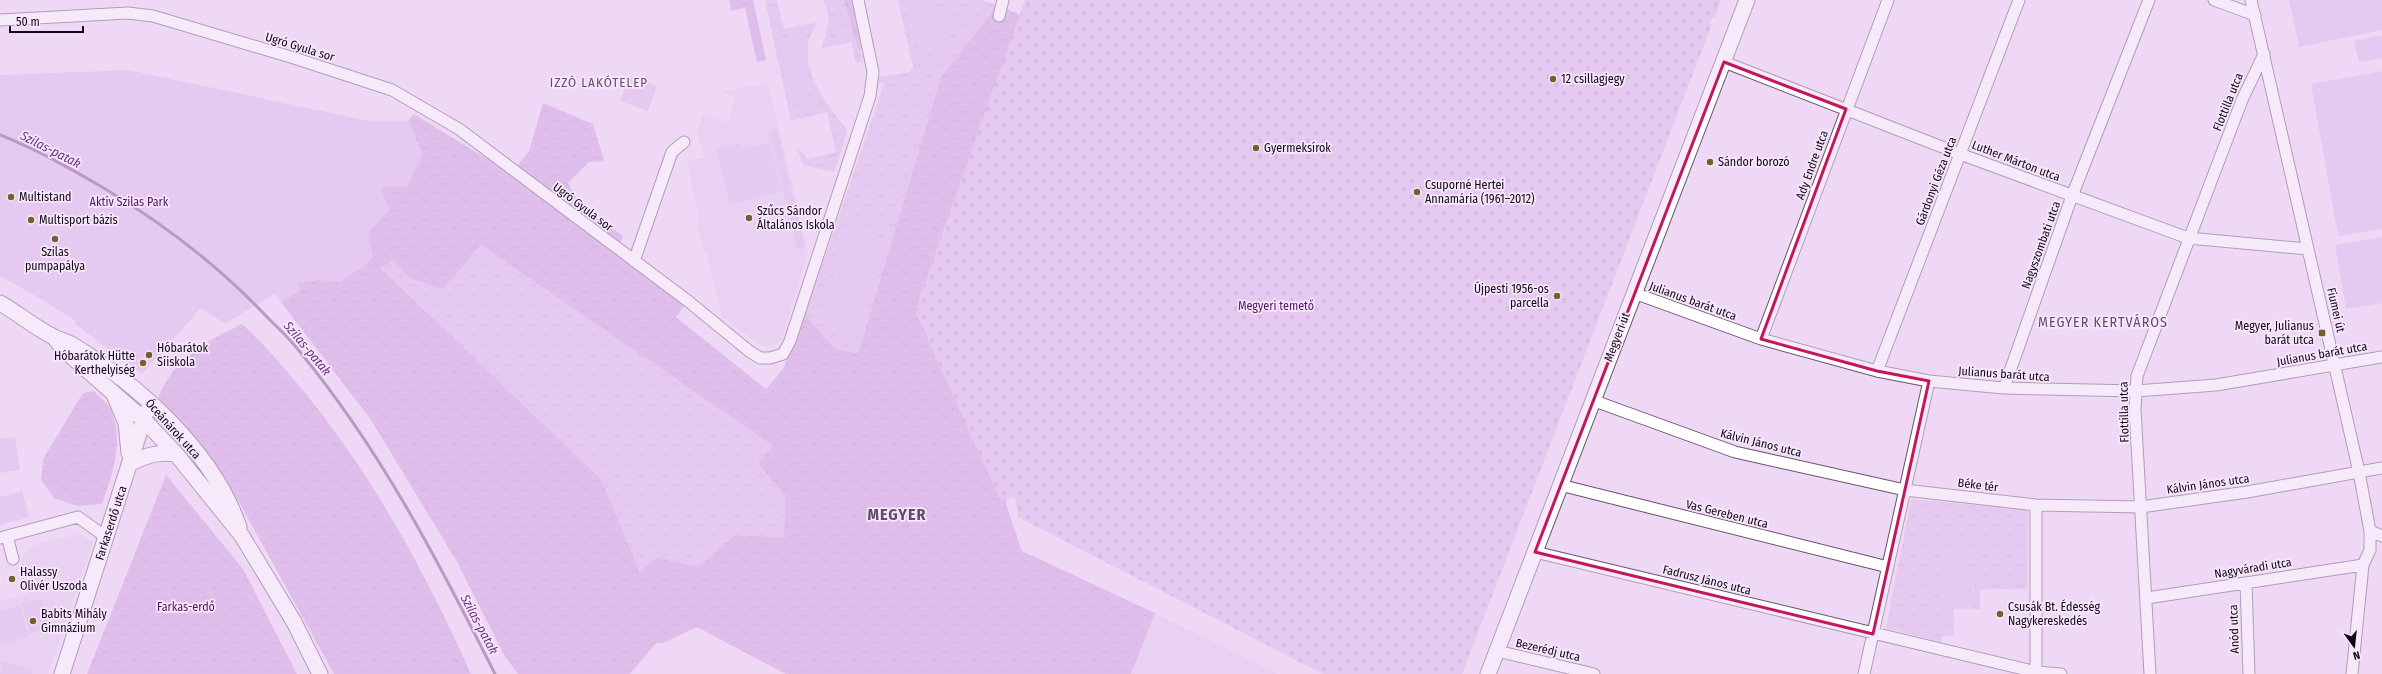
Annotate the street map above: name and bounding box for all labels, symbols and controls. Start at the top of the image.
scale bar [10,8,83,34]
text: 50 m [16,15,40,29]
street label: Ugró Gyula sor [264,30,337,64]
street label: Flottilla utca [2210,71,2246,133]
place label: 12 csillagjegy [1561,72,1625,86]
marker: 12 csillagjegy [1548,74,1558,84]
district label: IZZÓ LAKÓTELEP [550,75,648,90]
water label: Szilas-patak [17,127,84,171]
street label: Ady Endre utca [1793,128,1831,202]
street label: Gárdonyi Géza utca [1913,135,1959,227]
street label: Luther Márton utca [1970,138,2062,184]
place label: Gyermeksírok [1264,141,1331,155]
marker: Gyermeksírok [1251,143,1261,153]
place label: Sándor borozó [1718,155,1790,169]
marker: Sándor borozó [1705,157,1715,167]
place label: Csuporné Hertei Annamária (1961–2012) [1425,178,1535,206]
street label: Ugró Gyula sor [550,180,616,235]
marker: Csuporné Hertei Annamária (1961–2012) [1412,187,1422,197]
place label: Multistand [19,190,72,204]
marker: Multistand [6,192,16,202]
park label: Aktív Szilas Park [90,195,169,209]
street label: Nagyszombati utca [2019,199,2063,291]
place label: Szűcs Sándor Általános Iskola [757,204,835,232]
place label: Multisport bázis [39,213,118,227]
marker: Szűcs Sándor Általános Iskola [744,213,754,223]
marker: Multisport bázis [26,215,36,225]
marker: Szilas pumpapálya [50,234,60,244]
place label: Szilas pumpapálya [25,245,85,273]
street label: Julianus barát utca [1648,279,1739,323]
place label: Újpesti 1956-os parcella [1474,281,1549,310]
street label: Fiumei út [2324,286,2348,334]
marker: Újpesti 1956-os parcella [1552,291,1562,301]
park label: Megyeri temető [1238,299,1314,313]
street label: Megyeri út [1601,310,1633,364]
district label: MEGYER KERTVÁROS [2038,313,2168,331]
water label: Szilas-patak [280,318,335,379]
place label: Megyer, Julianus barát utca [2235,319,2314,347]
marker: Megyer, Julianus barát utca [2317,328,2327,338]
street label: Julianus barát utca [2276,339,2368,369]
place label: Hóbarátok Síiskola [157,341,208,369]
place label: Hóbarátok Hütte Kerthelyiség [54,349,135,377]
marker: Hóbarátok Síiskola [144,350,154,360]
marker: Hóbarátok Hütte Kerthelyiség [138,358,148,368]
street label: Julianus barát utca [1958,364,2050,384]
street label: Flottilla utca [2116,381,2132,443]
street label: Óceánárok utca [142,395,204,462]
street label: Kálvin János utca [1719,426,1803,460]
street label: Kálvin János utca [2166,471,2250,497]
street label: Béke tér [1957,476,2000,495]
street label: Farkaserdő utca [92,484,130,562]
street label: Vas Gereben utca [1684,497,1770,531]
district label: MEGYER [867,505,927,524]
street label: Nagyváradi utca [2213,555,2293,581]
street label: Fadrusz János utca [1661,562,1753,598]
place label: Halassy Olivér Uszoda [20,565,87,593]
marker: Halassy Olivér Uszoda [7,574,17,584]
water label: Szilas-patak [457,591,502,657]
place label: Csusák Bt. Édesség Nagykereskedés [2008,599,2100,628]
park label: Farkas-erdő [157,600,215,614]
street label: Anód utca [2226,604,2242,654]
place label: Babits Mihály Gimnázium [41,607,107,635]
marker: Csusák Bt. Édesség Nagykereskedés [1995,609,2005,619]
marker: Babits Mihály Gimnázium [28,616,38,626]
north arrow [2334,626,2374,666]
street label: Bezerédj utca [1514,636,1582,664]
text: N [2352,648,2361,662]

